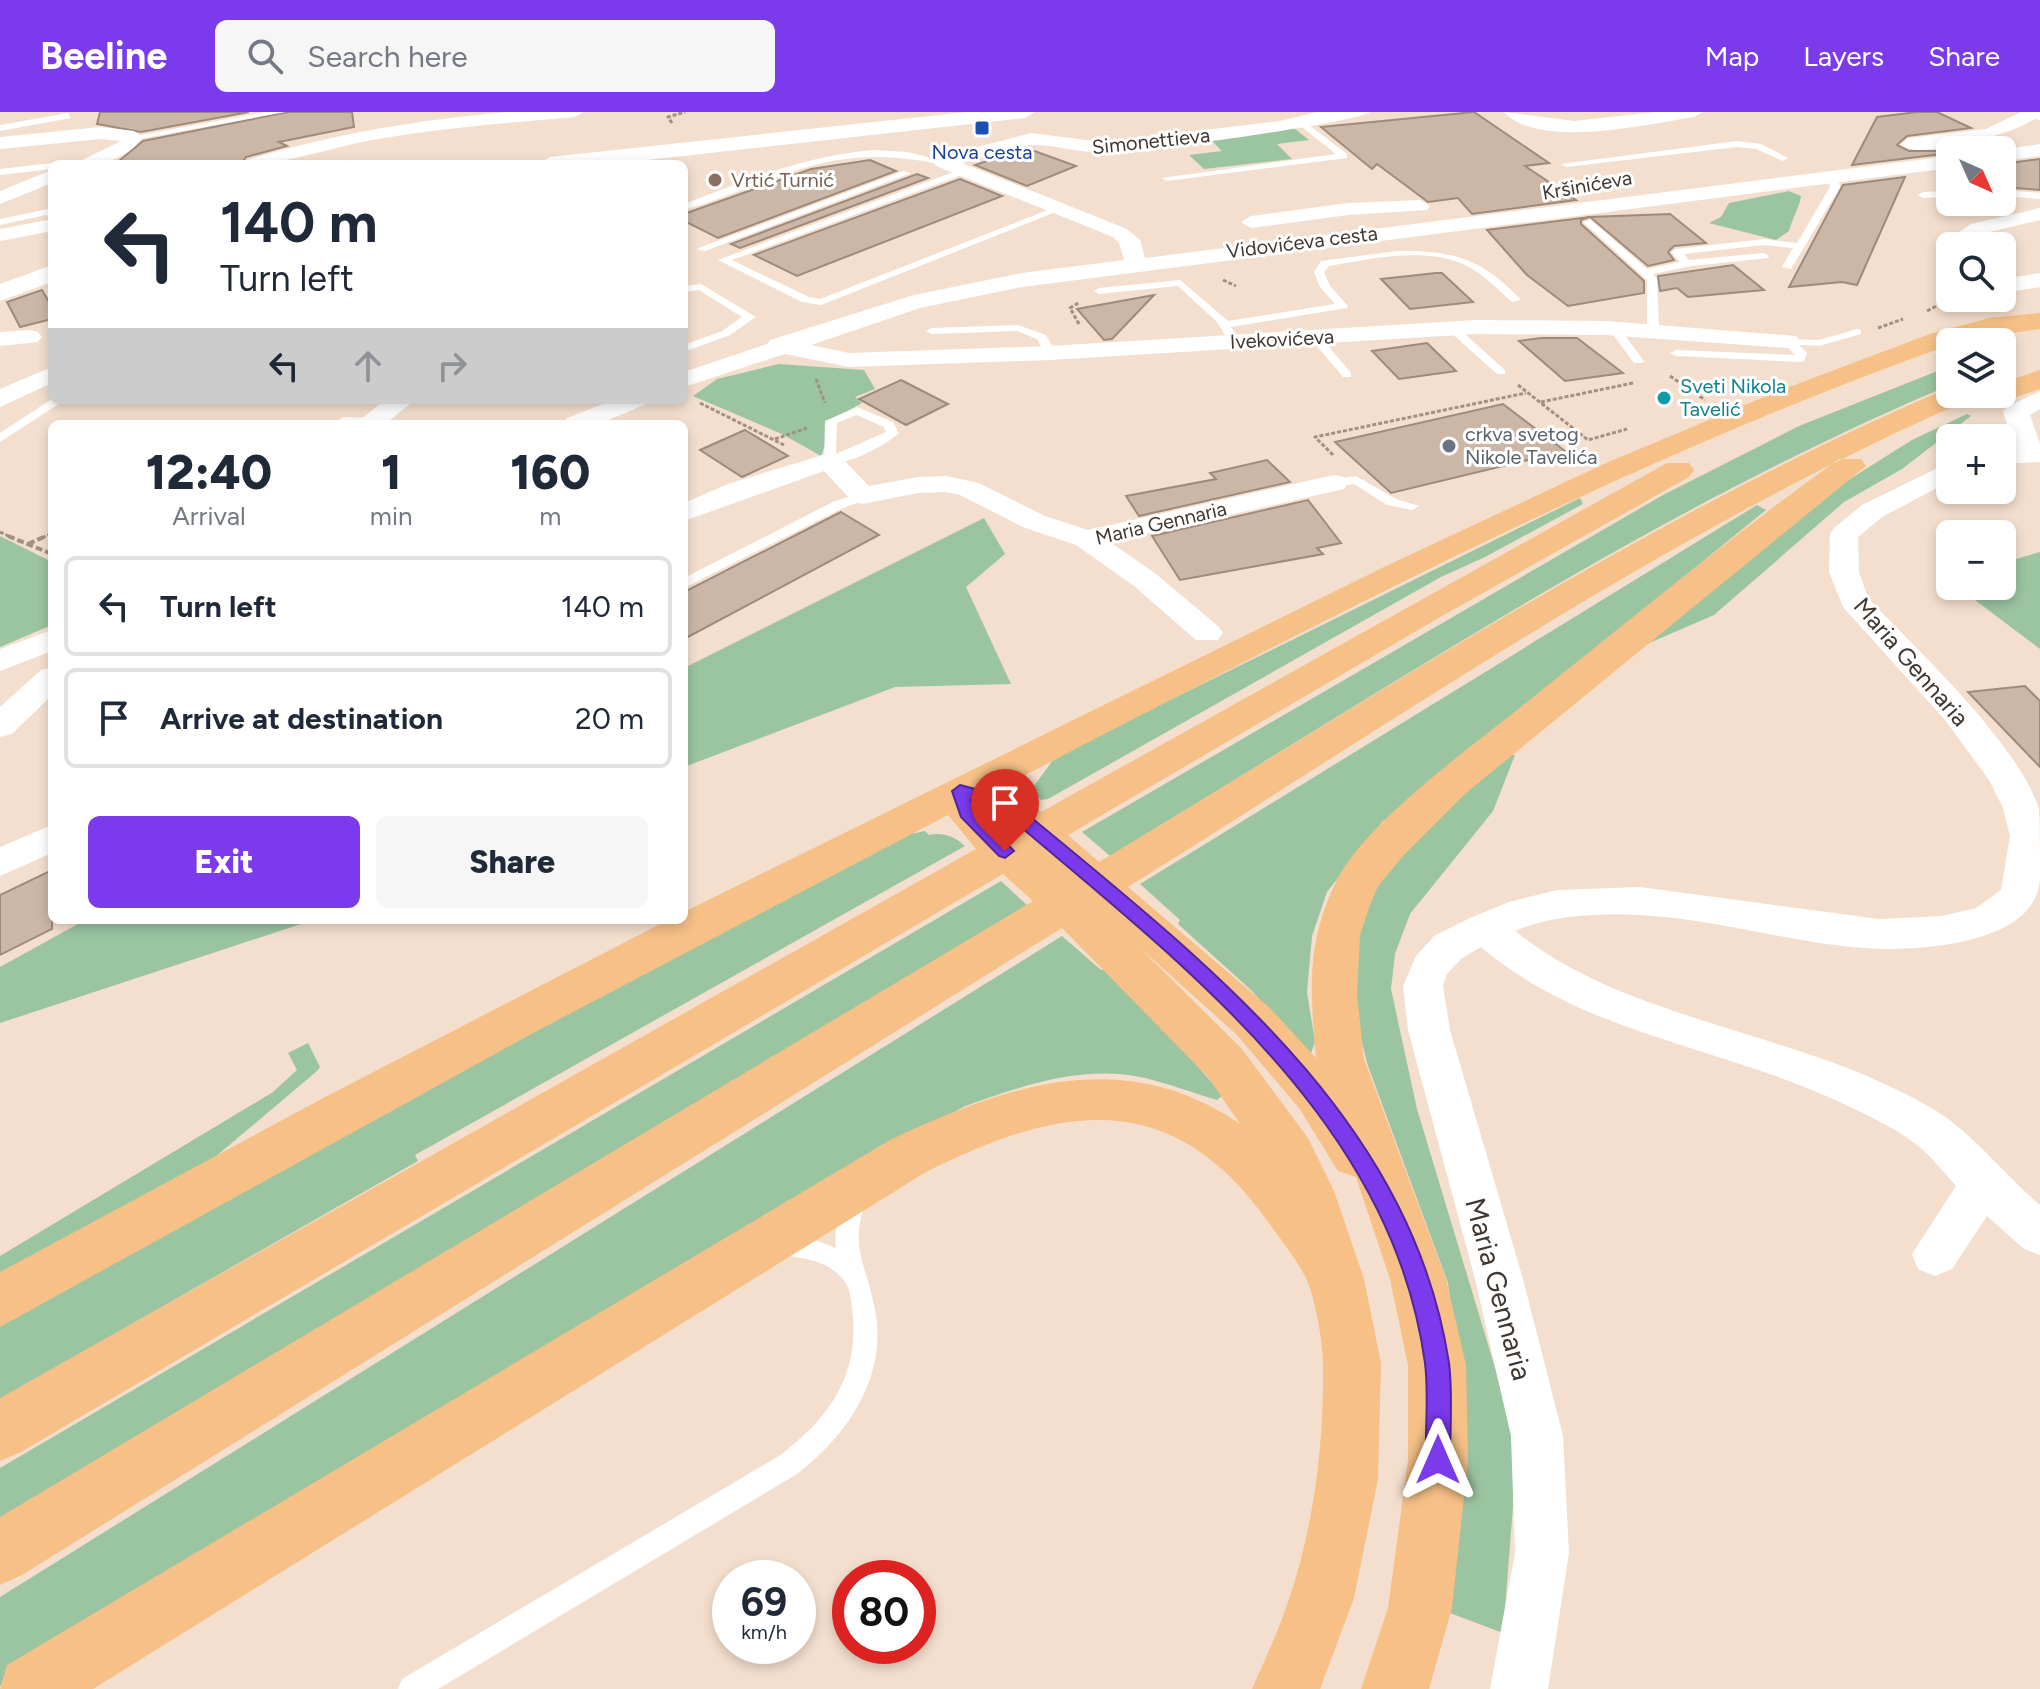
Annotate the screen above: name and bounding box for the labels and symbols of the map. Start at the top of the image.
marker: Nova cesta [973,119,991,137]
street label: Simonettieva [1091,123,1211,159]
north arrow [1936,136,2016,216]
place label: Nova cesta [932,140,1032,164]
street label: Kršinićeva [1540,165,1634,205]
place label: Vrtić Turnić [731,168,834,192]
marker: Vrtić Turnić [706,171,724,189]
street label: Vidovićeva cesta [1225,221,1379,263]
street label: Ivekovićeva [1229,324,1335,354]
place label: Sveti Nikola Tavelić [1680,374,1786,421]
marker: Sveti Nikola Tavelić [1655,389,1673,407]
place label: crkva svetog Nikole Tavelića [1465,422,1597,469]
marker: crkva svetog Nikole Tavelića [1440,437,1458,455]
street label: Maria Gennaria [1093,496,1229,550]
street label: Maria Gennaria [1848,592,1975,732]
pin [971,769,1039,851]
street label: Maria Gennaria [1458,1194,1540,1384]
position arrow [1396,1418,1480,1502]
speed limit sign: 80 [832,1560,936,1664]

